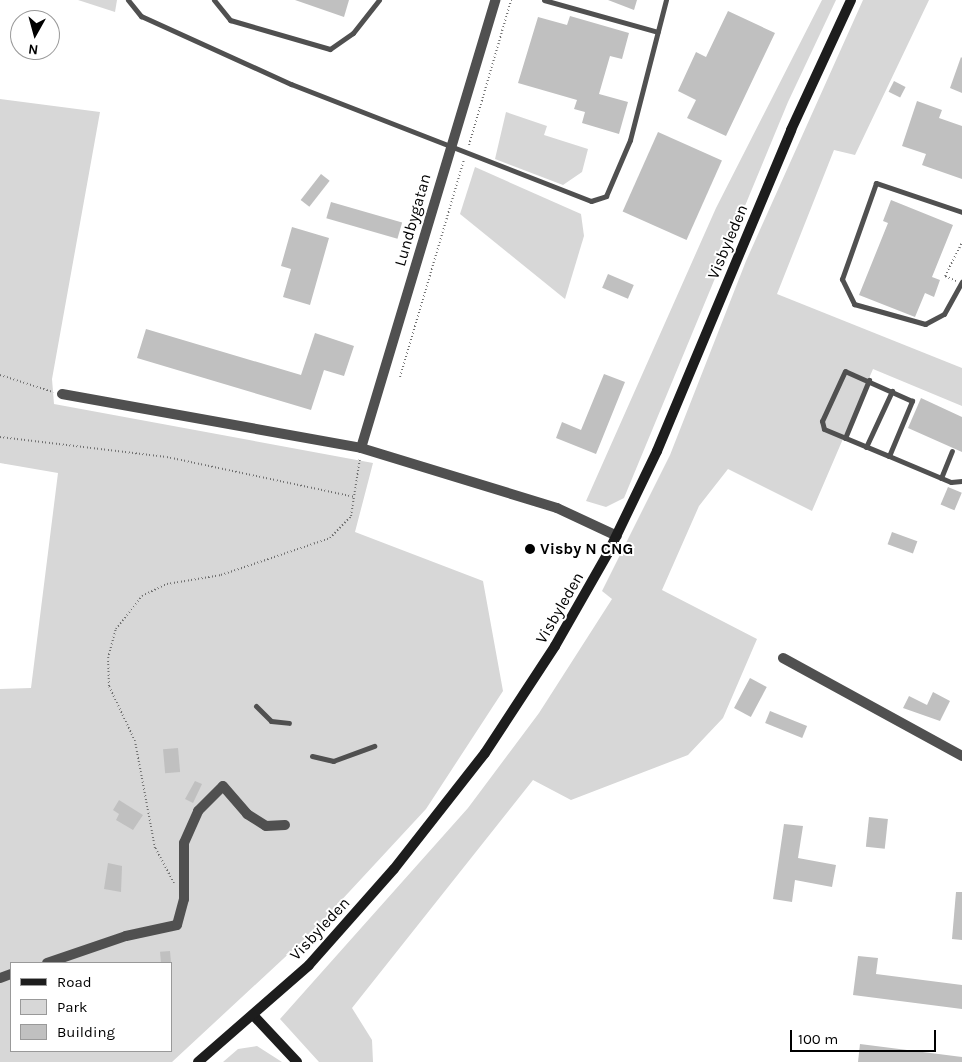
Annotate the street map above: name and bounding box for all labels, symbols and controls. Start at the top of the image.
north arrow [10,10,60,60]
text: N [27,40,39,58]
street label: Lundbygatan [391,171,435,269]
street label: Visbyleden [704,202,752,282]
place label: Visby N CNG [540,539,633,559]
marker: Visby N CNG [524,543,536,555]
street label: Visbyleden [532,569,588,647]
street label: Visbyleden [286,894,354,964]
legend [10,962,172,1052]
text: Road [57,973,92,991]
text: Park [57,998,87,1016]
scale bar [792,1020,938,1052]
text: Building [57,1023,115,1041]
text: 100 m [798,1030,838,1048]

